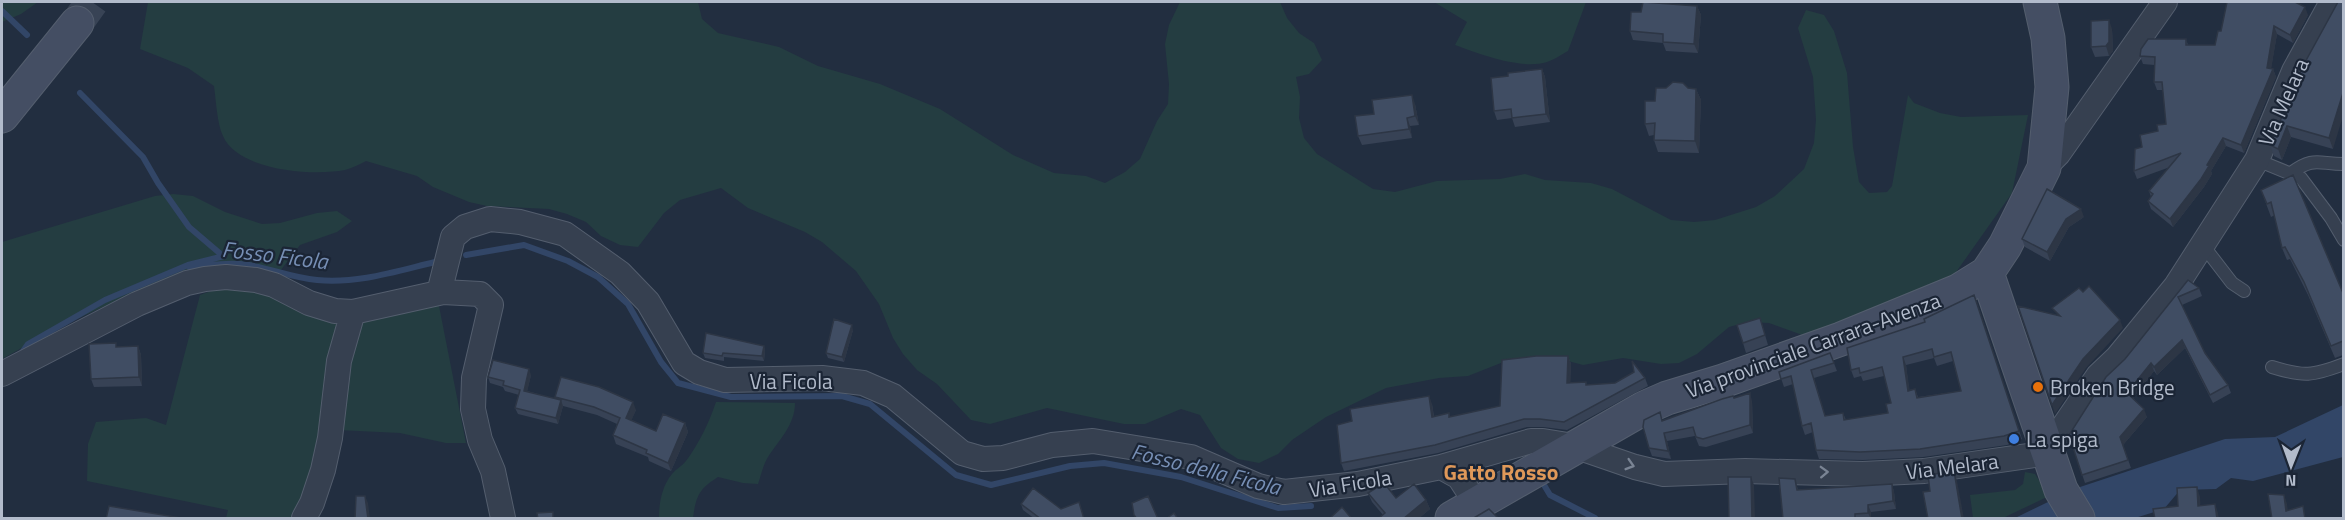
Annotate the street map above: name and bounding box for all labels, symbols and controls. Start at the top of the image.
street label: Via Melara [2249,52,2317,151]
water label: Fosso Ficola [220,232,332,279]
street label: Via provinciale Carrara-Avenza [1681,284,1945,406]
street label: Via Ficola [749,365,833,397]
place label: Broken Bridge [2050,371,2175,403]
marker: Broken Bridge [2031,380,2045,394]
place label: La spiga [2026,423,2098,455]
marker: La spiga [2007,432,2021,446]
water label: Fosso della Ficola [1128,434,1286,504]
north arrow [2261,436,2321,496]
street label: Via Melara [1904,444,2001,488]
district label: Gatto Rosso [1444,455,1558,489]
one-way arrow [1624,458,1635,470]
street label: Via Ficola [1306,461,1394,505]
one-way arrow [1819,466,1828,479]
text: N [2285,469,2296,493]

